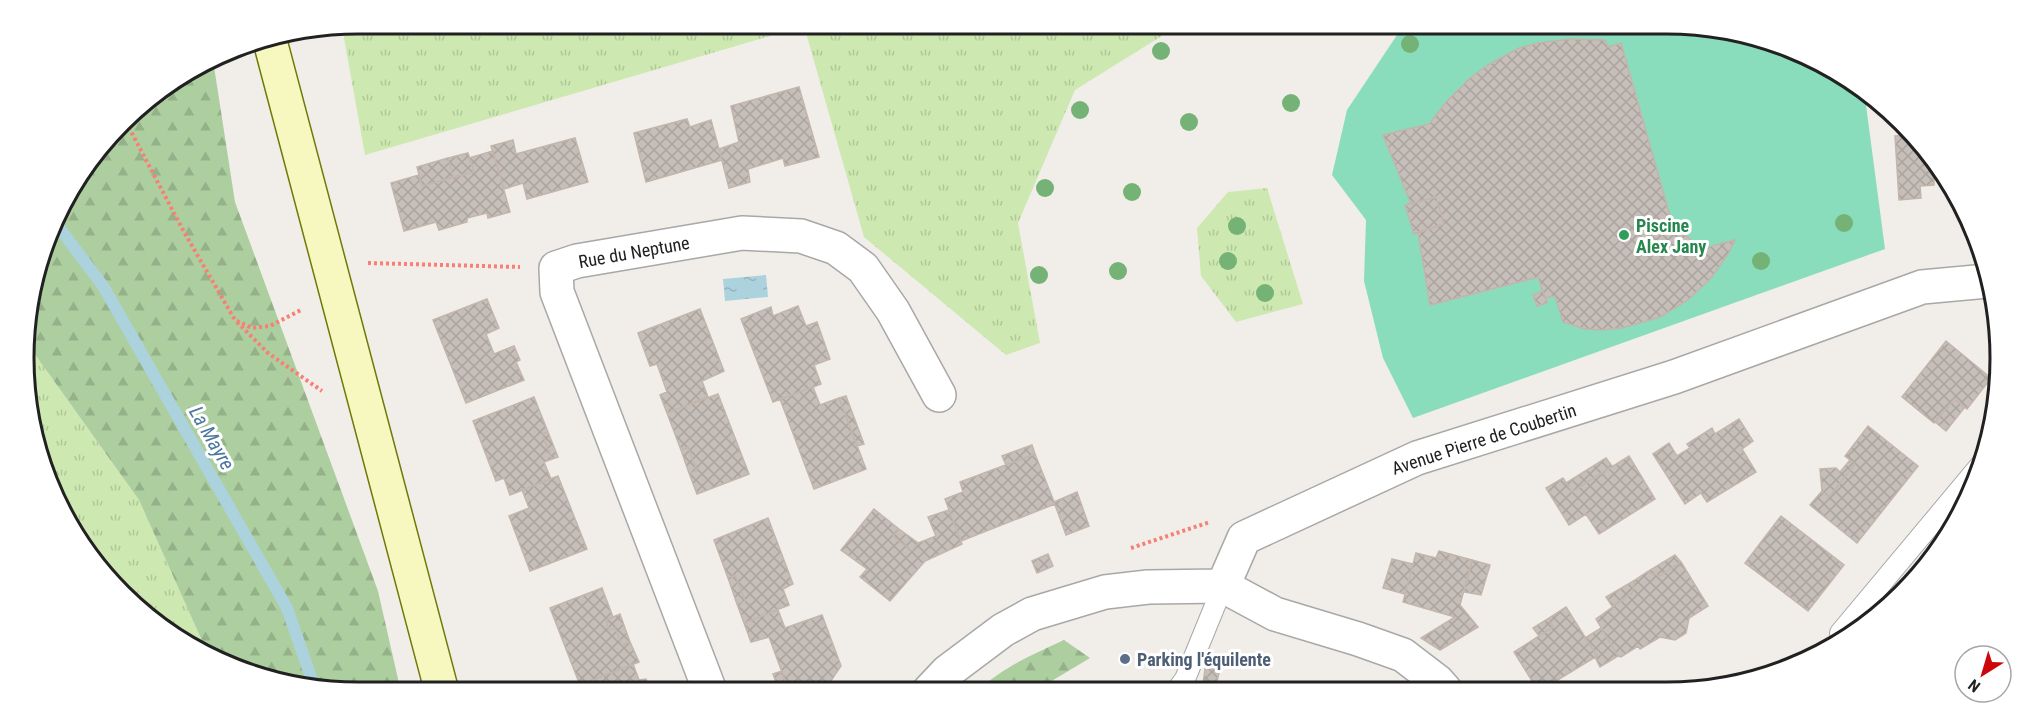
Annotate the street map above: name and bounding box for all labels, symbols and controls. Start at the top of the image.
place label: Piscine Alex Jany [1636,215,1706,257]
marker: Piscine Alex Jany [1617,228,1631,242]
street label: Rue du Neptune [577,232,691,272]
street label: Avenue Pierre de Coubertin [1389,399,1579,479]
water label: La Mayre [184,402,240,474]
north arrow [1953,644,2013,704]
place label: Parking l'équilente [1137,649,1271,670]
marker: Parking l'équilente [1118,652,1132,666]
text: N [1965,675,1984,696]

